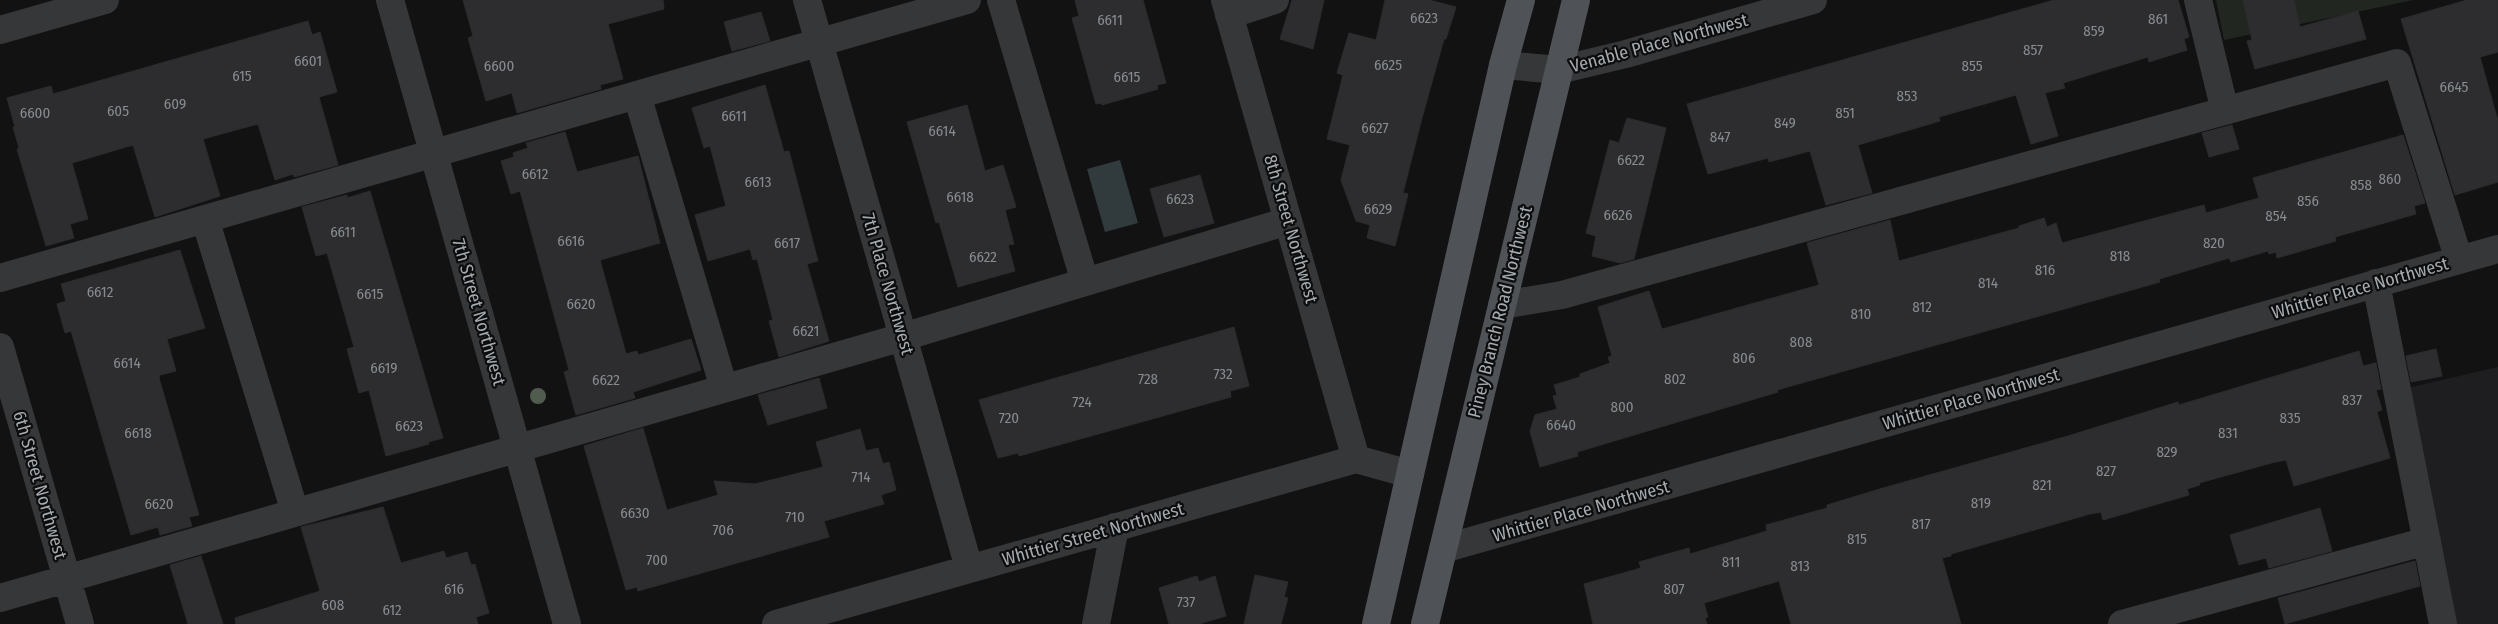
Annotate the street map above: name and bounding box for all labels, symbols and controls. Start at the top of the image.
house number: 6623 [1410,9,1438,27]
street label: Venable Place Northwest [1568,9,1750,77]
house number: 861 [2148,10,2168,28]
house number: 6611 [1097,11,1123,29]
house number: 859 [2083,22,2105,40]
house number: 857 [2023,41,2043,59]
house number: 6601 [294,52,322,70]
house number: 6625 [1374,56,1402,74]
house number: 6600 [484,57,514,75]
house number: 855 [1961,57,1983,75]
house number: 615 [232,67,252,85]
house number: 6615 [1114,68,1141,86]
house number: 6645 [2440,78,2469,96]
house number: 853 [1896,87,1918,105]
house number: 609 [164,95,186,113]
house number: 605 [107,102,129,120]
house number: 6600 [20,104,50,122]
house number: 851 [1835,104,1855,122]
house number: 6611 [721,107,747,125]
house number: 849 [1774,114,1796,132]
house number: 6627 [1361,119,1389,137]
house number: 6614 [928,122,956,140]
house number: 847 [1710,128,1730,146]
house number: 6622 [1617,151,1645,169]
street label: 8th Street Northwest [1259,152,1323,306]
house number: 6612 [522,165,549,183]
house number: 860 [2379,170,2401,188]
house number: 6613 [745,173,772,191]
house number: 858 [2350,176,2372,194]
house number: 6618 [946,188,974,206]
house number: 6623 [1166,190,1194,208]
house number: 856 [2297,192,2319,210]
house number: 6629 [1364,200,1392,218]
street label: Piney Branch Road Northwest [1463,204,1537,420]
house number: 6626 [1604,206,1632,224]
house number: 854 [2265,207,2287,225]
street label: 7th Place Northwest [857,211,919,357]
house number: 6611 [330,223,356,241]
house number: 6616 [557,232,585,250]
house number: 6617 [774,234,800,252]
house number: 820 [2203,234,2225,252]
street label: 7th Street Northwest [448,236,511,388]
house number: 818 [2110,247,2130,265]
house number: 6622 [969,248,997,266]
street label: Whittier Place Northwest [2269,252,2451,324]
house number: 816 [2035,261,2055,279]
house number: 814 [1978,274,1998,292]
house number: 6612 [87,283,114,301]
house number: 6615 [357,285,384,303]
house number: 6620 [566,295,596,313]
house number: 812 [1912,298,1932,316]
house number: 810 [1851,305,1871,323]
house number: 6621 [793,322,819,340]
house number: 808 [1790,333,1812,351]
house number: 806 [1733,349,1755,367]
house number: 6614 [113,354,141,372]
house number: 6619 [370,359,398,377]
street label: Whittier Place Northwest [1880,363,2062,435]
house number: 732 [1213,365,1233,383]
house number: 728 [1138,370,1158,388]
house number: 802 [1664,370,1686,388]
house number: 6622 [592,371,620,389]
house number: 837 [2342,391,2362,409]
house number: 724 [1072,393,1092,411]
house number: 800 [1610,398,1634,416]
street label: 6th Street Northwest [8,408,72,562]
house number: 720 [999,409,1019,427]
house number: 835 [2279,409,2301,427]
house number: 6640 [1546,416,1576,434]
house number: 6623 [395,417,423,435]
house number: 6618 [124,424,152,442]
house number: 831 [2218,424,2238,442]
house number: 829 [2156,443,2178,461]
house number: 827 [2096,462,2116,480]
house number: 714 [852,468,871,486]
street label: Whittier Place Northwest [1490,475,1672,547]
house number: 821 [2032,476,2052,494]
house number: 819 [1971,494,1991,512]
house number: 6620 [144,495,174,513]
street label: Whittier Street Northwest [1000,497,1187,570]
house number: 6630 [620,504,650,522]
house number: 710 [785,508,805,526]
house number: 817 [1911,515,1931,533]
house number: 706 [712,521,734,539]
house number: 815 [1847,530,1867,548]
house number: 700 [646,551,668,569]
house number: 811 [1722,553,1740,571]
house number: 813 [1790,557,1810,575]
house number: 616 [444,580,464,598]
house number: 807 [1663,580,1685,598]
house number: 737 [1177,593,1195,611]
house number: 608 [322,596,344,614]
house number: 612 [382,601,402,619]

